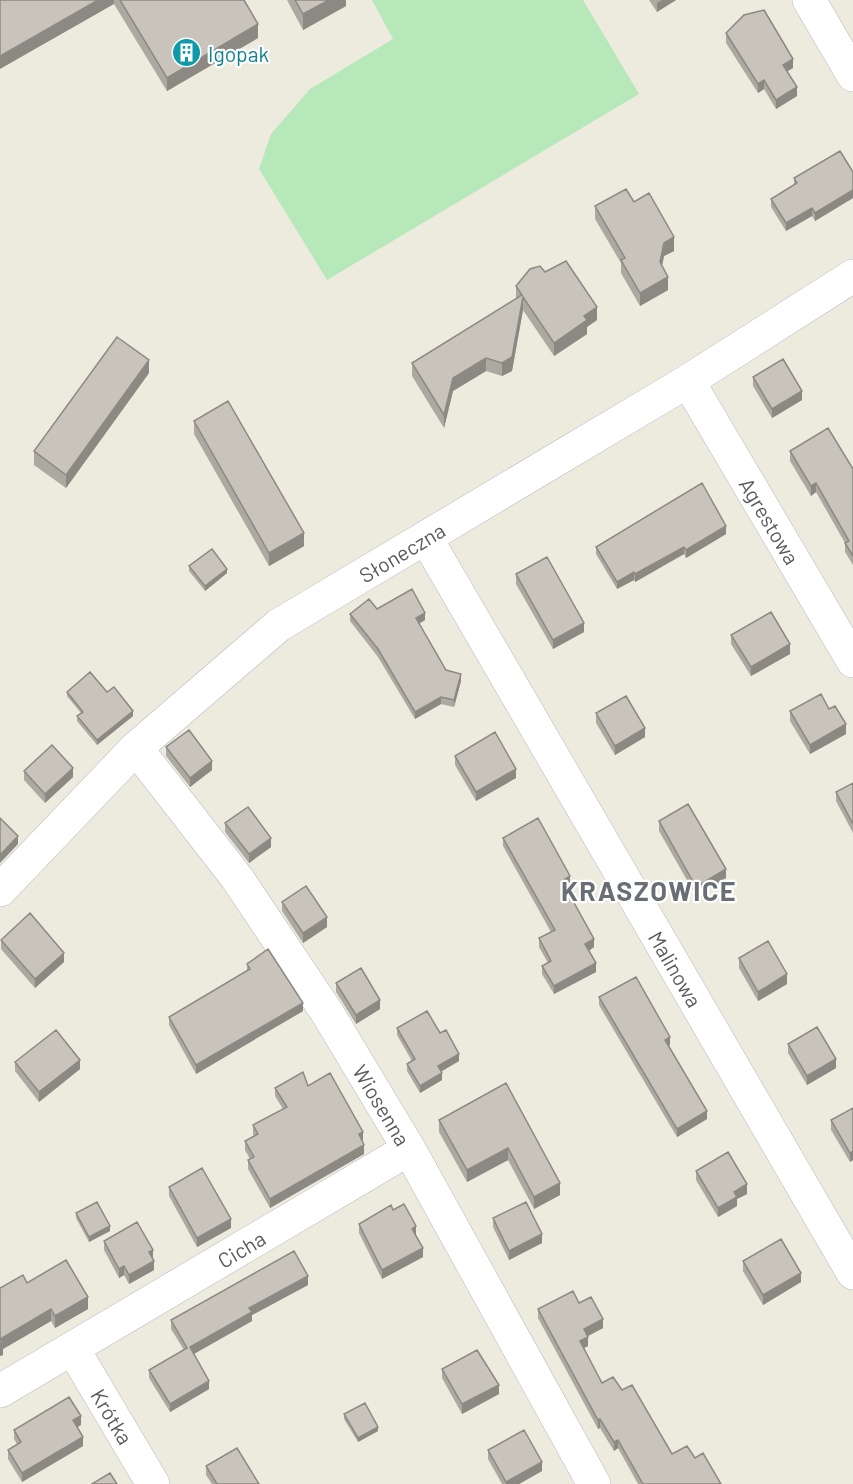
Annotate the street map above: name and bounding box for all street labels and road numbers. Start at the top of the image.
street label: Agrestowa [735,473,805,568]
street label: Słoneczna [354,517,449,587]
street label: Malinowa [644,926,708,1011]
street label: Wiosenna [349,1060,416,1150]
street label: Cicha [213,1225,269,1272]
street label: Krótka [87,1384,139,1448]

